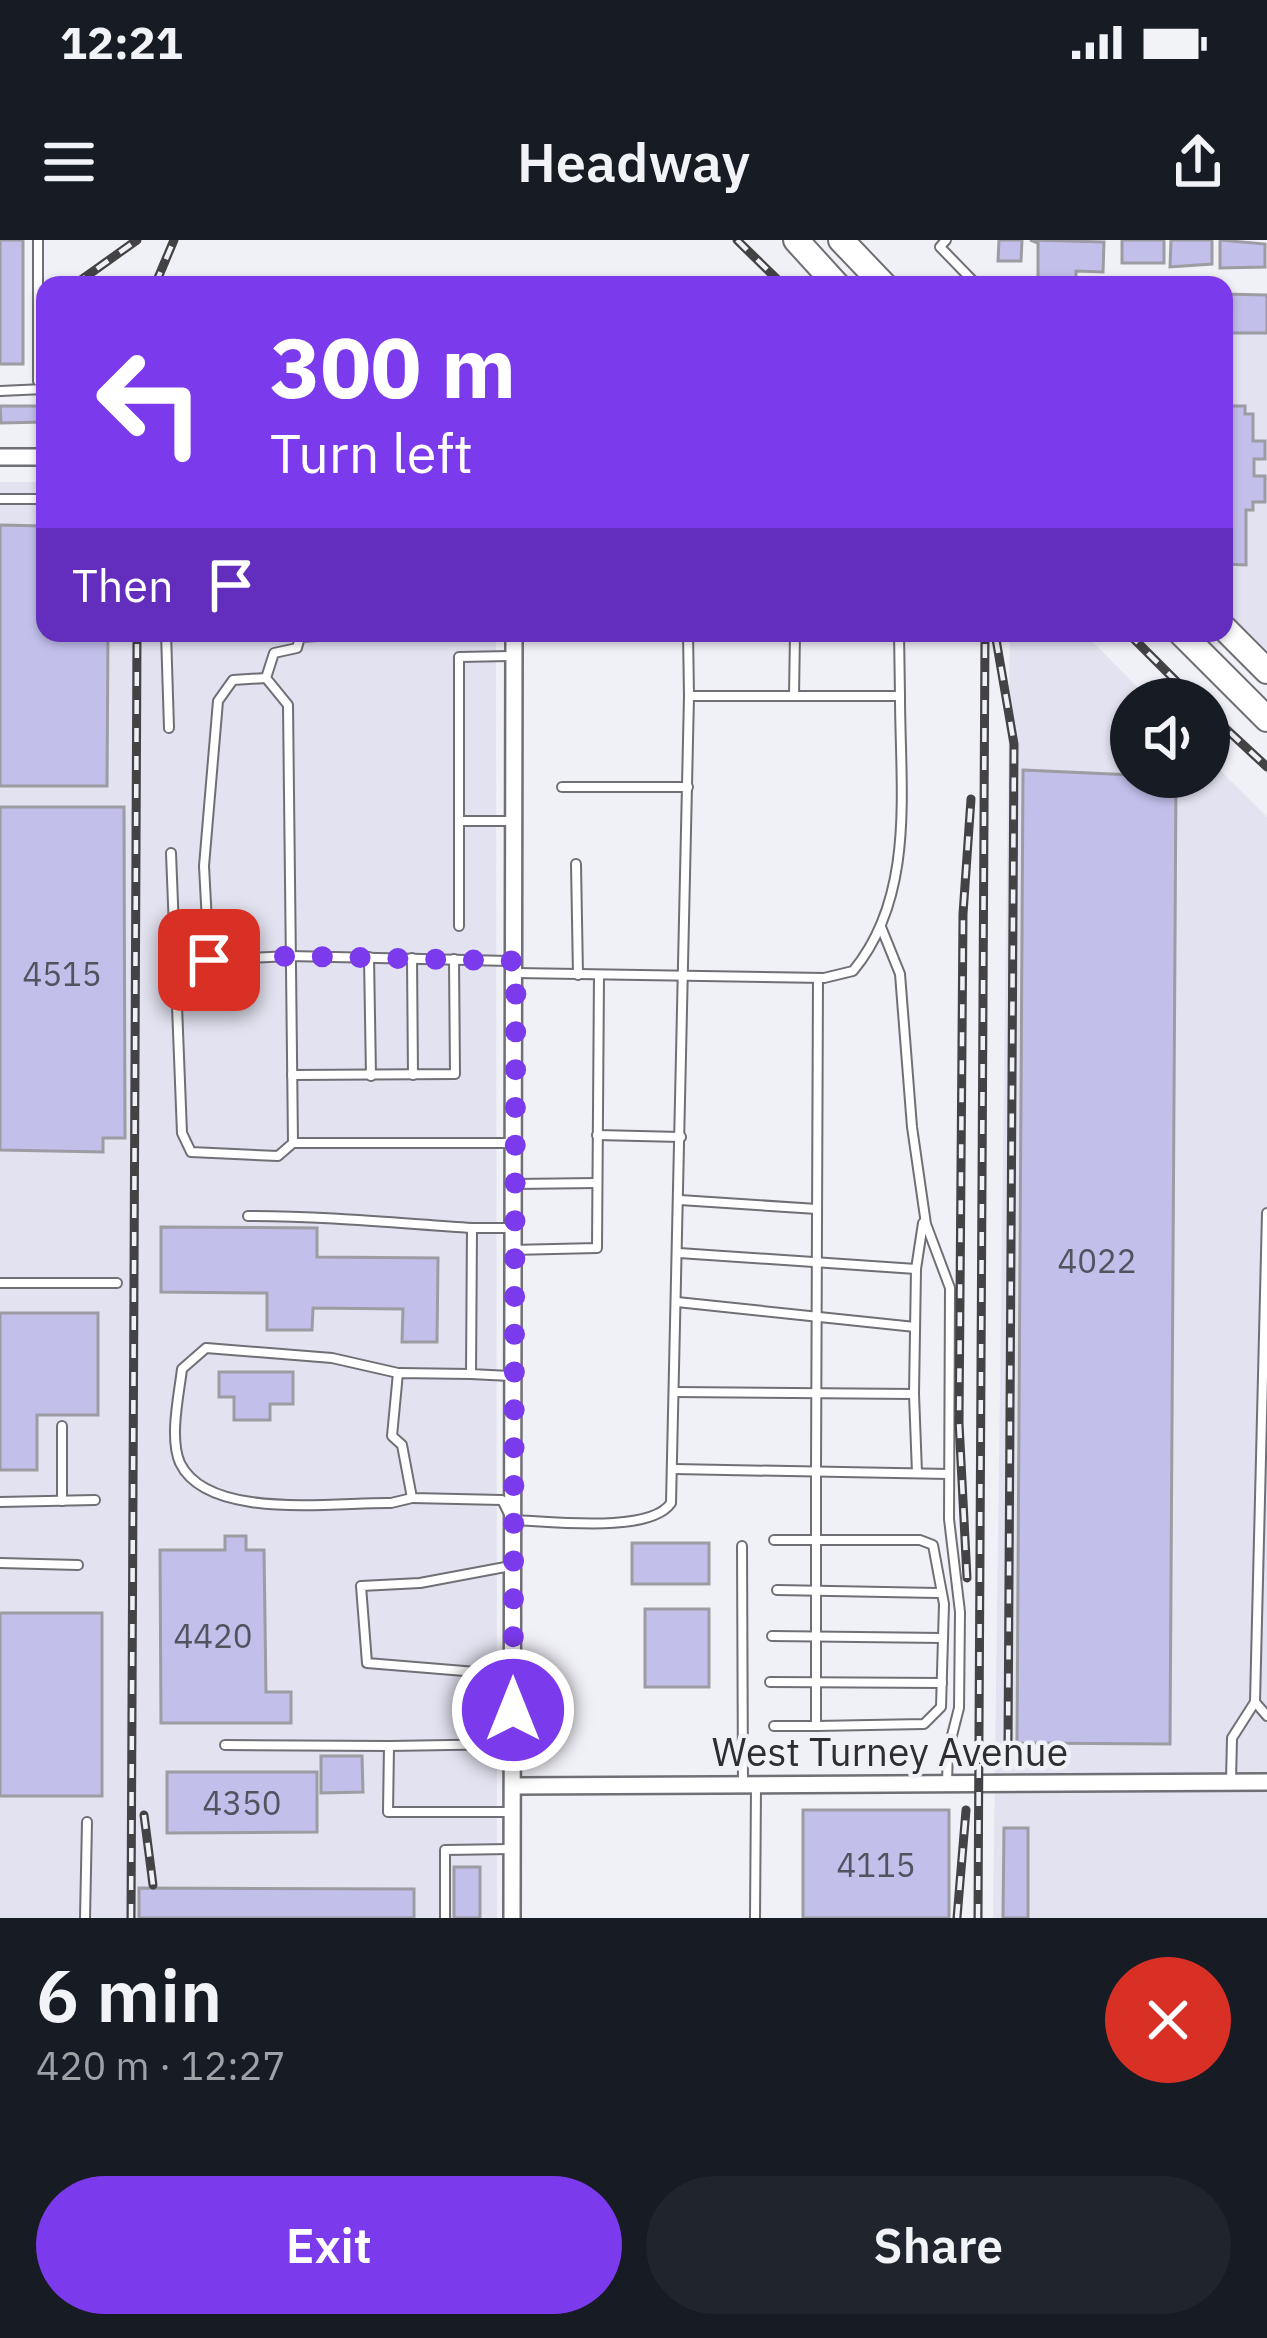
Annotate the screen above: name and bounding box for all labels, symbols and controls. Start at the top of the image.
text: 12:21 [60,13,183,71]
text: Headway [517,127,750,197]
icon: menu [36,129,102,195]
icon: share [1165,129,1231,195]
text: 300 m [270,312,516,421]
icon: left [72,324,228,480]
text: Turn left [270,418,473,488]
icon: arrive [198,552,264,618]
text: Then [72,556,174,614]
map controls [1110,678,1230,798]
button: sound [1110,678,1230,798]
pin [158,909,260,1011]
icon: arrive [176,927,242,993]
house number: 4515 [22,952,102,995]
house number: 4022 [1057,1239,1137,1282]
house number: 4420 [173,1614,253,1657]
position arrow [450,1647,576,1773]
street label: West Turney Avenue [712,1726,1068,1777]
house number: 4350 [202,1781,282,1824]
house number: 4115 [836,1843,916,1886]
text: 6 min [36,1948,222,2042]
button: close [1105,1957,1231,2083]
text: 420 m · 12:27 [36,2040,286,2091]
button: Exit [36,2176,622,2314]
button: Share [646,2176,1231,2314]

